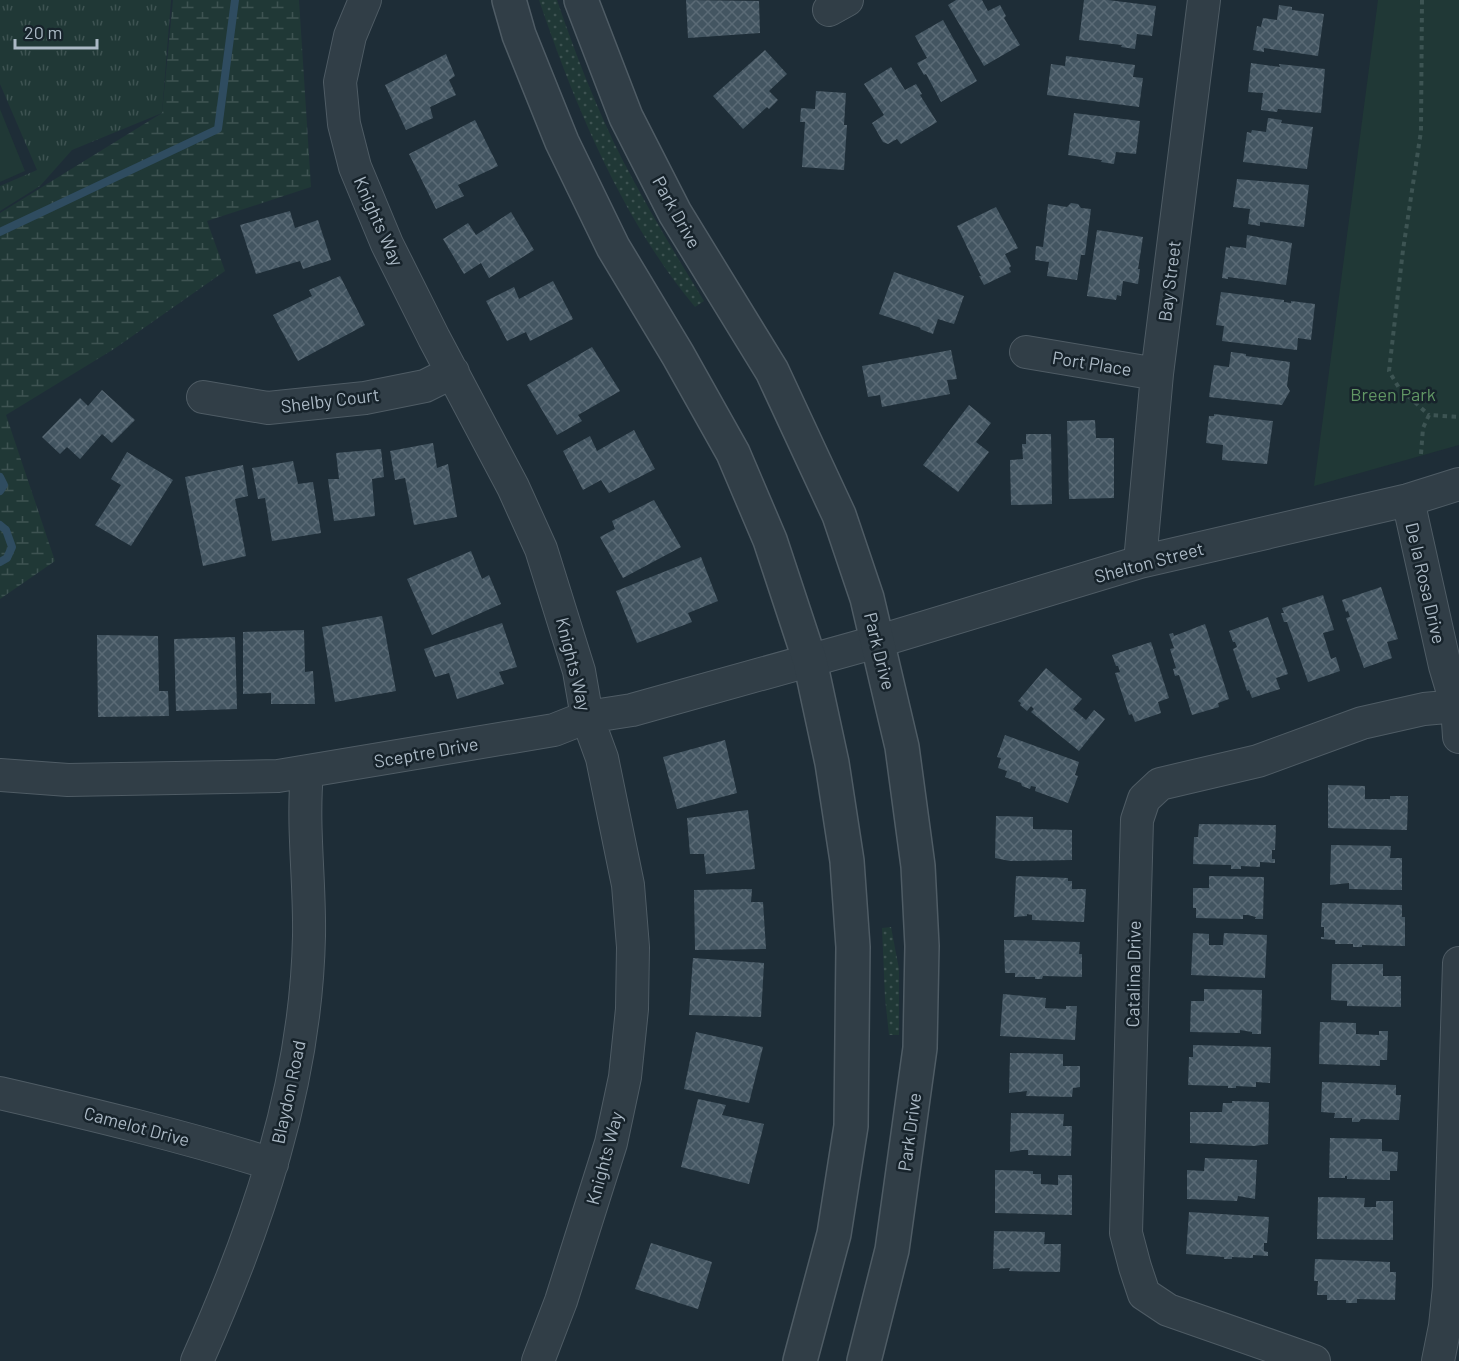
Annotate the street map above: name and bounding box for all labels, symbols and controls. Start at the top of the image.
scale bar [15,12,98,50]
text: 20 m [24,21,62,43]
street label: Park Drive [648,172,706,252]
street label: Knights Way [349,173,409,269]
street label: Bay Street [1153,239,1185,323]
street label: Port Place [1051,346,1133,380]
street label: Shelby Court [279,383,381,417]
park label: Breen Park [1350,383,1436,405]
street label: De la Rosa Drive [1401,520,1451,646]
street label: Shelton Street [1092,537,1206,587]
street label: Park Drive [860,610,900,692]
street label: Knights Way [552,615,596,713]
street label: Sceptre Drive [372,732,480,772]
street label: Catalina Drive [1121,920,1145,1028]
street label: Blaydon Road [266,1038,310,1146]
street label: Park Drive [893,1091,925,1173]
street label: Camelot Drive [82,1101,192,1151]
street label: Knights Way [581,1109,627,1207]

